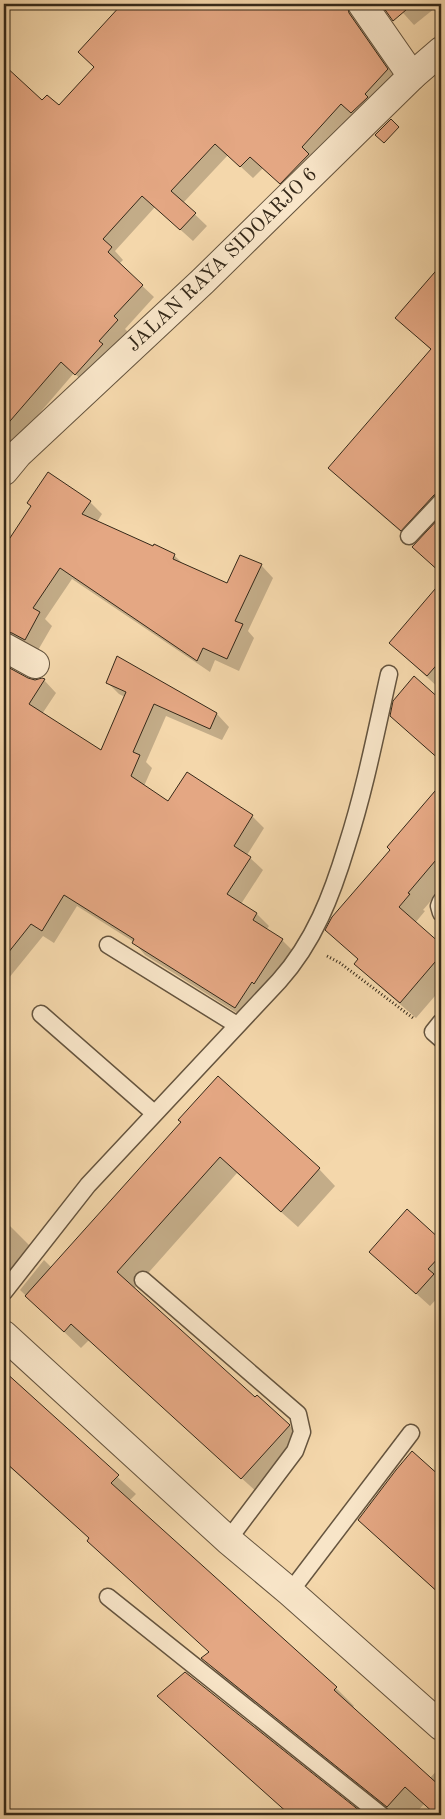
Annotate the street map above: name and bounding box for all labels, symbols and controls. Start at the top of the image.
street label: JALAN RAYA SIDOARJO 6 [124,164,322,356]

